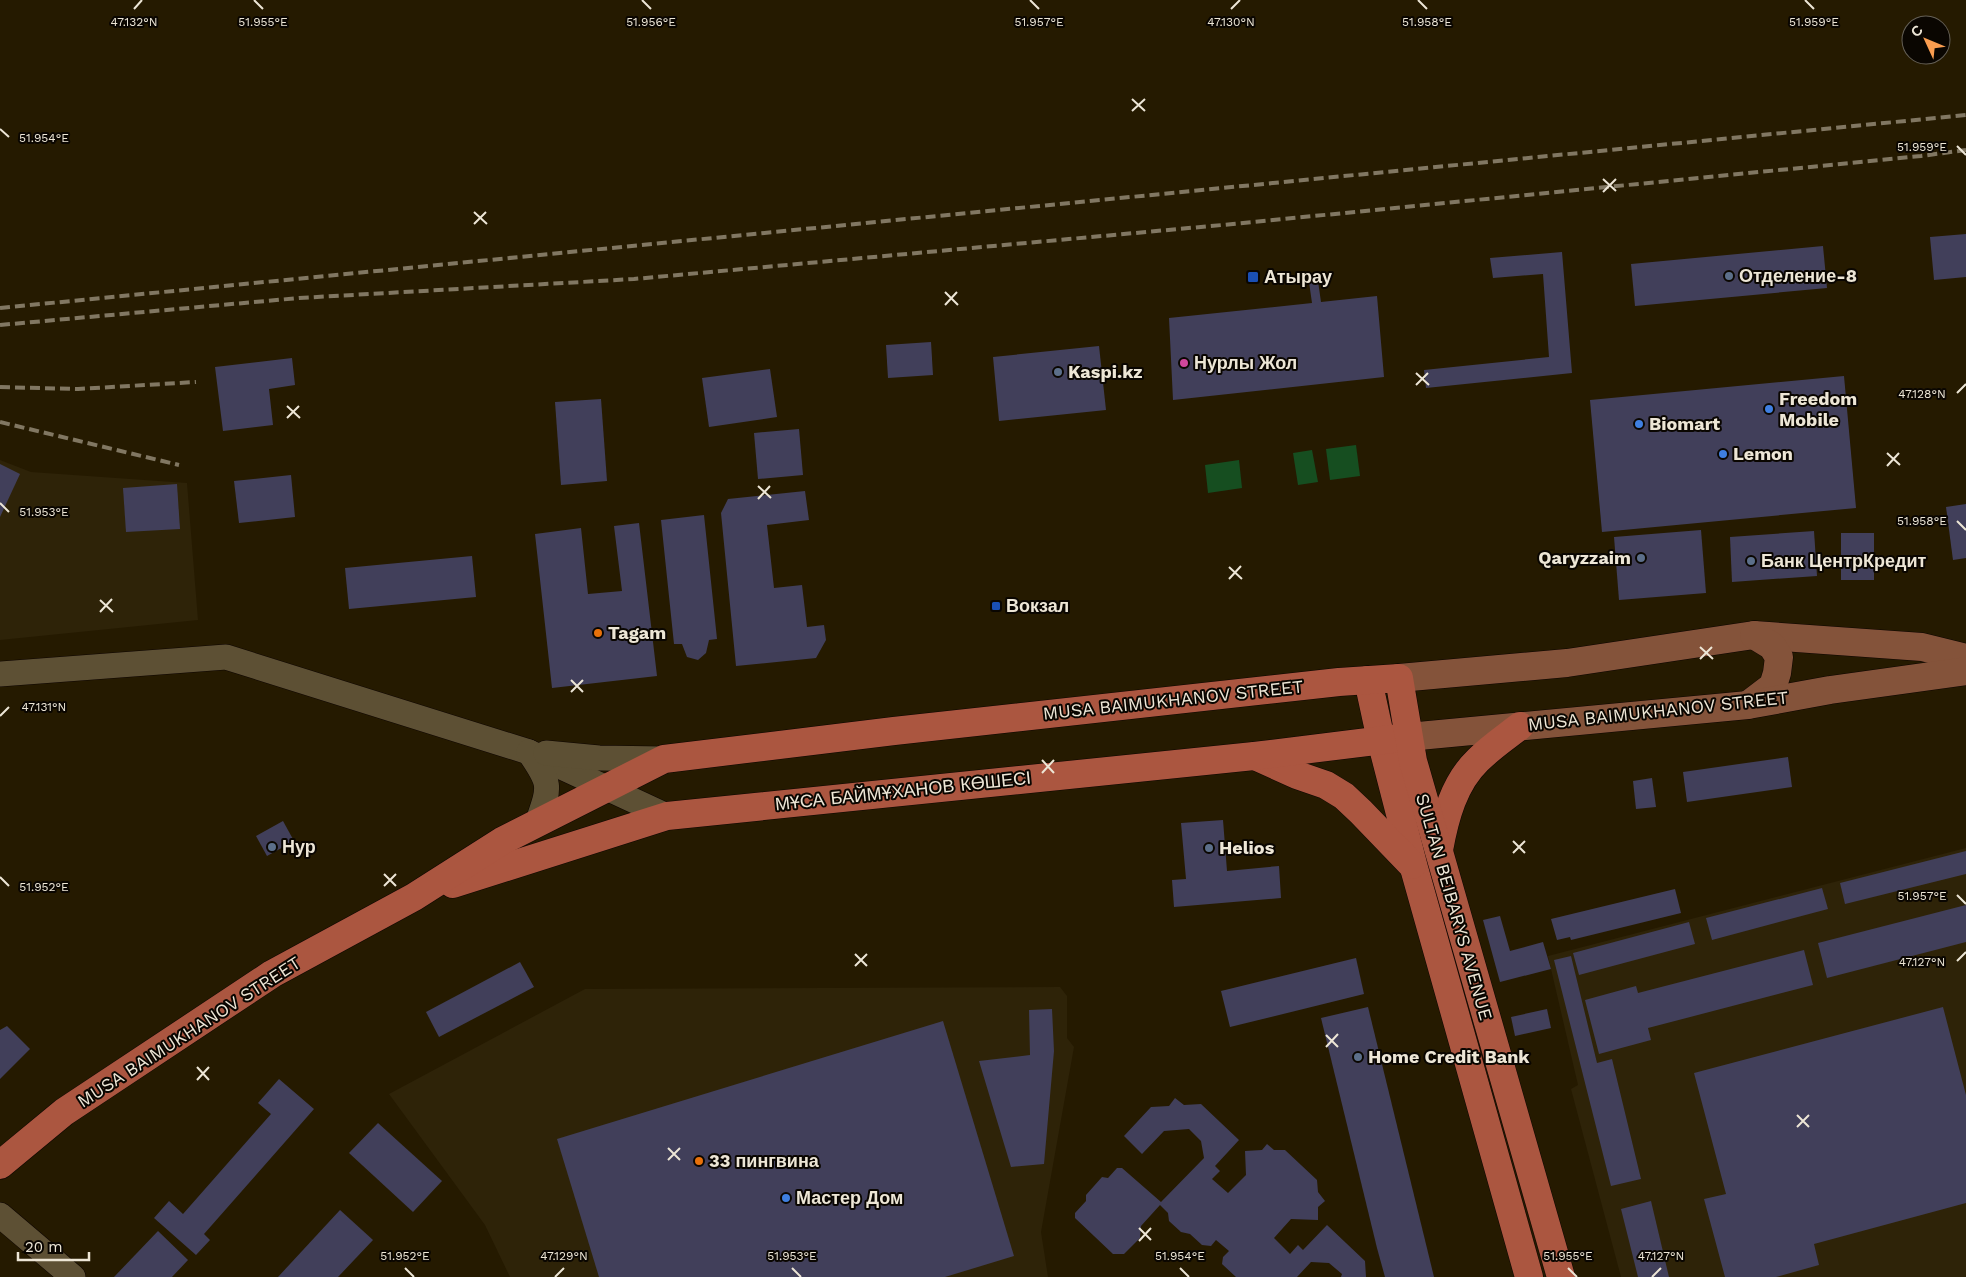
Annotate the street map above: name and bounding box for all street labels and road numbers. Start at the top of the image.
street label: MUSA BAIMUKHANOV STREET [1042,675,1304,724]
street label: MUSA BAIMUKHANOV STREET [1527,686,1789,735]
street label: МҰСА БАЙМҰХАНОВ КӨШЕСІ [774,767,1032,814]
street label: SULTAN BEIBARYS AVENUE [1412,791,1497,1023]
street label: MUSA BAIMUKHANOV STREET [73,951,304,1112]

